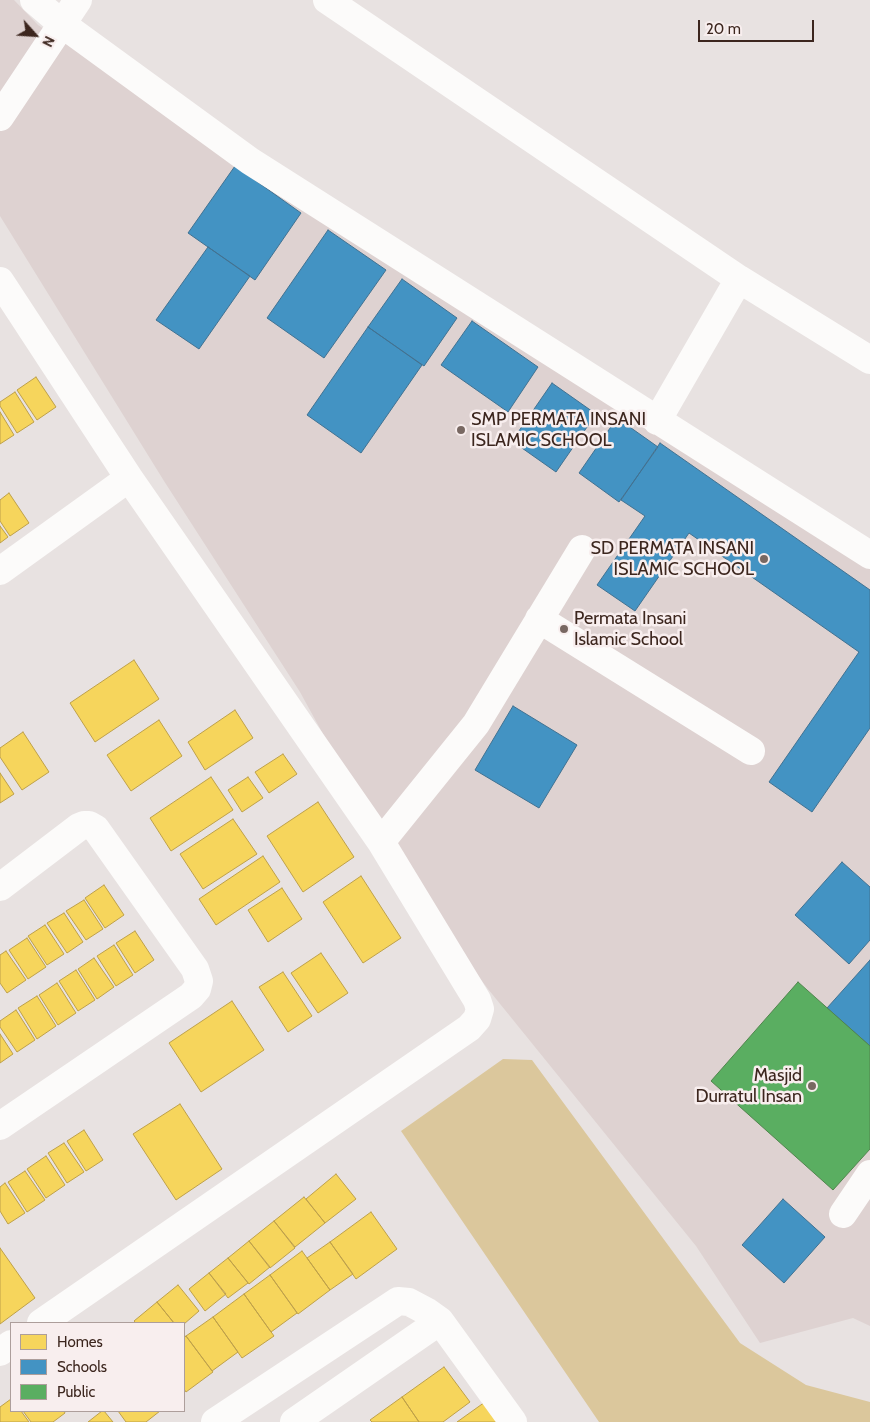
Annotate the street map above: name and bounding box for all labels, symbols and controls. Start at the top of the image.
north arrow [10,10,60,60]
scale bar [700,10,816,42]
text: 20 m [706,20,741,38]
text: N [38,33,59,50]
place label: SMP PERMATA INSANI ISLAMIC SCHOOL [471,409,646,452]
marker: SMP PERMATA INSANI ISLAMIC SCHOOL [455,424,467,436]
place label: SD PERMATA INSANI ISLAMIC SCHOOL [591,538,754,580]
marker: SD PERMATA INSANI ISLAMIC SCHOOL [758,553,770,565]
place label: Permata Insani Islamic School [574,608,686,650]
marker: Permata Insani Islamic School [558,623,570,635]
place label: Masjid Durratul Insan [695,1065,802,1108]
marker: Masjid Durratul Insan [806,1080,818,1092]
legend [10,1322,185,1412]
text: Homes [57,1333,103,1351]
text: Schools [57,1358,107,1376]
text: Public [57,1383,95,1401]

